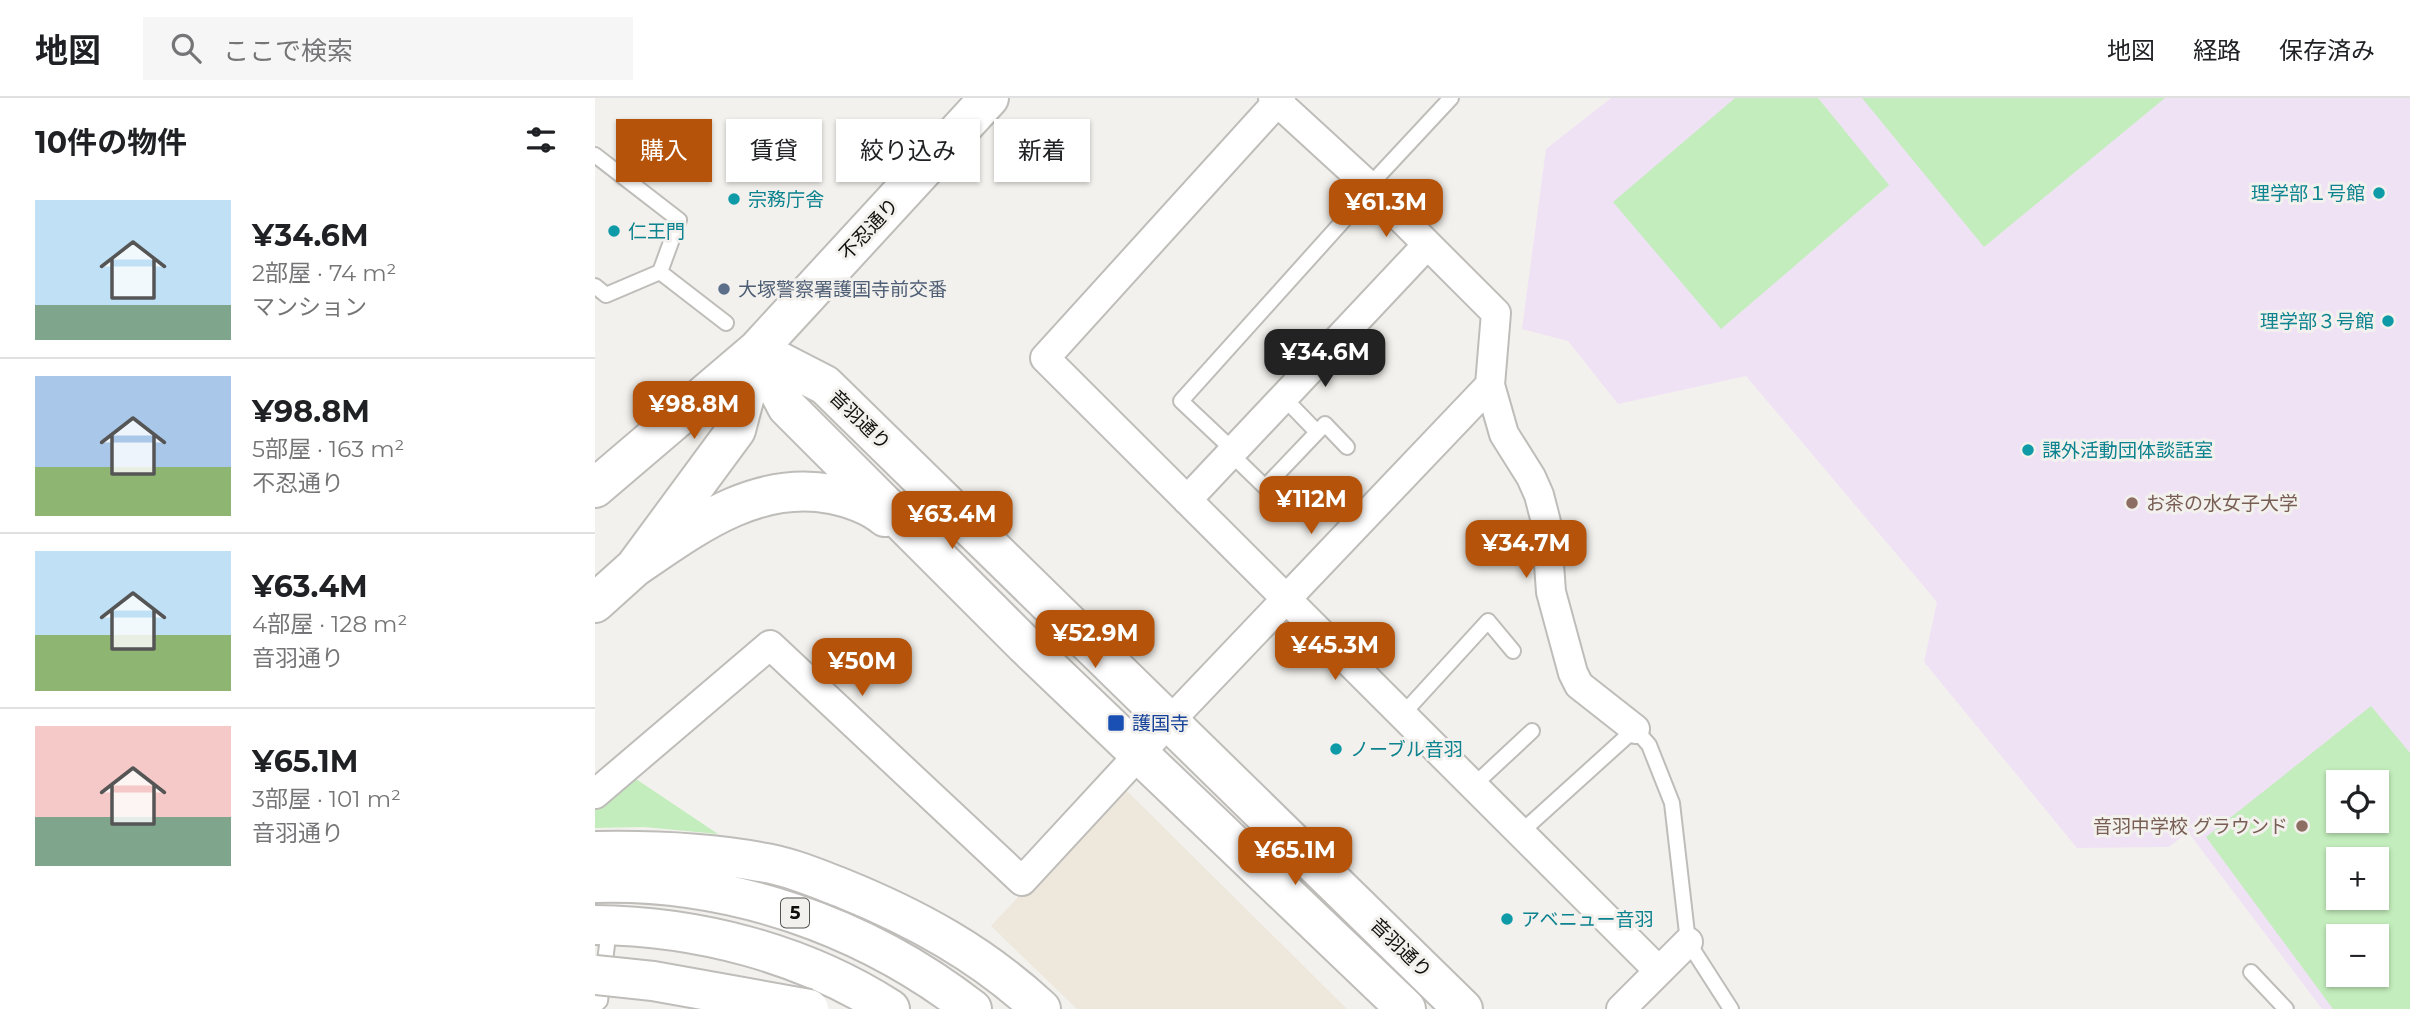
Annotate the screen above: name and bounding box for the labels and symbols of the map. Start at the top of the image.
pin: ¥61.3M [1329,180,1443,239]
place label: 理学部１号館 [2251,182,2365,205]
marker: 理学部１号館 [2371,185,2387,201]
place label: 宗務庁舎 [748,188,824,211]
marker: 宗務庁舎 [726,191,742,207]
street label: 不忍通り [835,193,903,265]
place label: 仁王門 [628,220,685,243]
marker: 仁王門 [606,223,622,239]
place label: 大塚警察署護国寺前交番 [738,278,947,301]
marker: 大塚警察署護国寺前交番 [716,281,732,297]
place label: 理学部３号館 [2260,310,2374,333]
marker: 理学部３号館 [2380,313,2396,329]
pin: ¥34.6M [1268,330,1382,389]
pin: ¥98.8M [637,382,751,441]
street label: 音羽通り [825,385,895,455]
place label: 課外活動団体談話室 [2042,439,2213,462]
marker: 課外活動団体談話室 [2020,442,2036,458]
pin: ¥112M [1262,476,1360,536]
pin: ¥63.4M [895,491,1009,551]
place label: お茶の水女子大学 [2146,492,2298,515]
marker: お茶の水女子大学 [2124,495,2140,511]
pin: ¥34.7M [1469,520,1583,580]
pin: ¥52.9M [1038,610,1152,670]
pin: ¥45.3M [1278,622,1392,682]
pin: ¥50M [821,638,903,698]
place label: 護国寺 [1132,712,1189,735]
marker: 護国寺 [1106,713,1126,733]
place label: ノーブル音羽 [1350,738,1463,761]
marker: ノーブル音羽 [1328,741,1344,757]
place label: 音羽中学校 グラウンド [2093,815,2288,838]
marker: 音羽中学校 グラウンド [2294,818,2310,834]
pin: ¥65.1M [1238,828,1352,887]
road number: 5 [781,898,809,928]
place label: アベニュー音羽 [1521,908,1654,931]
marker: アベニュー音羽 [1499,911,1515,927]
street label: 音羽通り [1366,913,1436,983]

